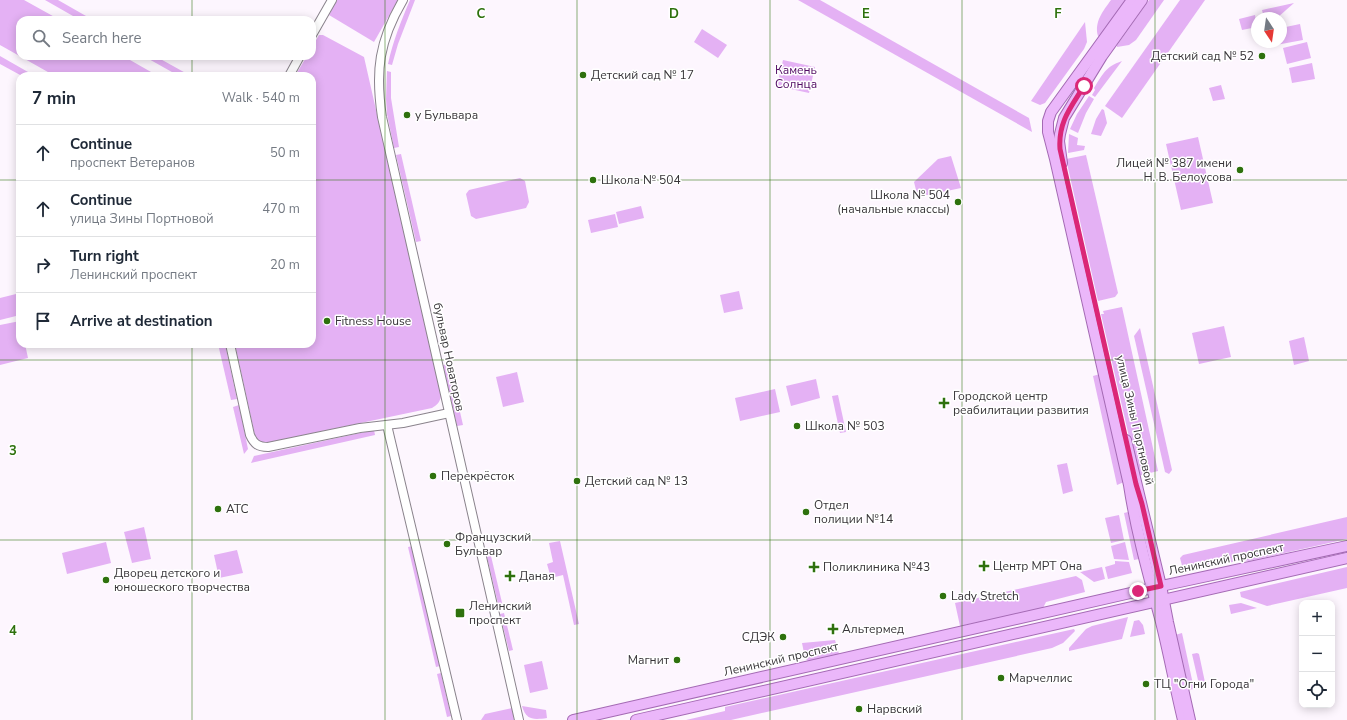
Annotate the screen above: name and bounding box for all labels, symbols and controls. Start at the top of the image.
text: C [477,5,486,23]
text: D [669,5,679,23]
text: E [862,5,870,23]
text: F [1054,5,1062,23]
north arrow [1251,12,1287,48]
search box [16,16,316,60]
icon: search [30,27,52,49]
text: Search here [62,28,142,48]
place label: Детский сад № 52 [1151,48,1254,64]
marker: Детский сад № 52 [1257,51,1267,61]
park label: Камень Солнца [775,62,817,92]
place label: Детский сад № 17 [591,67,694,83]
marker: Детский сад № 17 [578,70,588,80]
route start [1075,77,1093,95]
text: 7 min [32,87,76,110]
text: Walk · 540 m [222,89,300,107]
place label: у Бульвара [415,107,478,123]
marker: у Бульвара [402,110,412,120]
text: Continue [70,134,132,154]
icon: ahead [32,142,54,164]
text: 50 m [270,144,300,162]
text: проспект Ветеранов [70,154,195,172]
place label: Лицей № 387 имени Н. В. Белоусова [1116,155,1232,185]
marker: Лицей № 387 имени Н. В. Белоусова [1235,165,1245,175]
place label: Школа № 504 [601,172,681,188]
marker: Школа № 504 [588,175,598,185]
place label: Школа № 504 (начальные классы) [837,187,950,217]
text: Continue [70,190,132,210]
marker: Школа № 504 (начальные классы) [953,197,963,207]
icon: ahead [32,198,54,220]
text: 470 m [262,200,300,218]
text: улица Зины Портновой [70,210,214,228]
text: Turn right [70,246,139,266]
icon: right [32,254,54,276]
text: 20 m [270,256,300,274]
text: Ленинский проспект [70,266,197,284]
street label: бульвар Новаторов [430,301,468,413]
icon: arrive [32,310,54,332]
text: Arrive at destination [70,311,213,331]
place label: Fitness House [335,313,411,329]
marker: Fitness House [322,316,332,326]
street label: улица Зины Портновой [1112,354,1158,486]
place label: Городской центр реабилитации развития [953,388,1089,418]
marker: Городской центр реабилитации развития [938,397,950,409]
place label: Школа № 503 [805,418,885,434]
marker: Школа № 503 [792,421,802,431]
text: 3 [9,442,17,460]
place label: Перекрёсток [441,468,515,484]
marker: Перекрёсток [428,471,438,481]
place label: Детский сад № 13 [585,473,688,489]
marker: Детский сад № 13 [572,476,582,486]
place label: Отдел полиции №14 [814,497,893,527]
place label: АТС [226,501,249,517]
marker: АТС [213,504,223,514]
marker: Отдел полиции №14 [801,507,811,517]
place label: Французский Бульвар [455,529,531,559]
marker: Французский Бульвар [442,539,452,549]
street label: Ленинский проспект [1167,539,1286,579]
place label: Центр МРТ Она [993,558,1082,574]
place label: Поликлиника №43 [823,559,930,575]
marker: Центр МРТ Она [978,560,990,572]
marker: Поликлиника №43 [808,561,820,573]
place label: Дворец детского и юношеского творчества [114,565,250,595]
place label: Даная [519,568,555,584]
marker: Даная [504,570,516,582]
marker: Дворец детского и юношеского творчества [101,575,111,585]
route end [1129,582,1147,600]
place label: Lady Stretch [951,588,1019,604]
marker: Lady Stretch [938,591,948,601]
place label: Ленинский проспект [469,598,532,628]
map controls [1299,600,1335,708]
button: + [1299,600,1335,636]
marker: Ленинский проспект [454,607,466,619]
place label: Альтермед [842,621,904,637]
text: 4 [9,622,17,640]
marker: Альтермед [827,623,839,635]
place label: СДЭК [742,629,775,645]
marker: СДЭК [778,632,788,642]
button: − [1299,636,1335,672]
street label: Ленинский проспект [722,638,841,680]
place label: Магнит [628,652,670,668]
marker: Магнит [672,655,682,665]
place label: Марчеллис [1009,670,1073,686]
button: locate [1299,672,1335,708]
marker: Марчеллис [996,673,1006,683]
place label: ТЦ "Огни Города" [1154,676,1254,692]
marker: ТЦ "Огни Города" [1141,679,1151,689]
place label: Нарвский [867,701,922,717]
marker: Нарвский [854,704,864,714]

